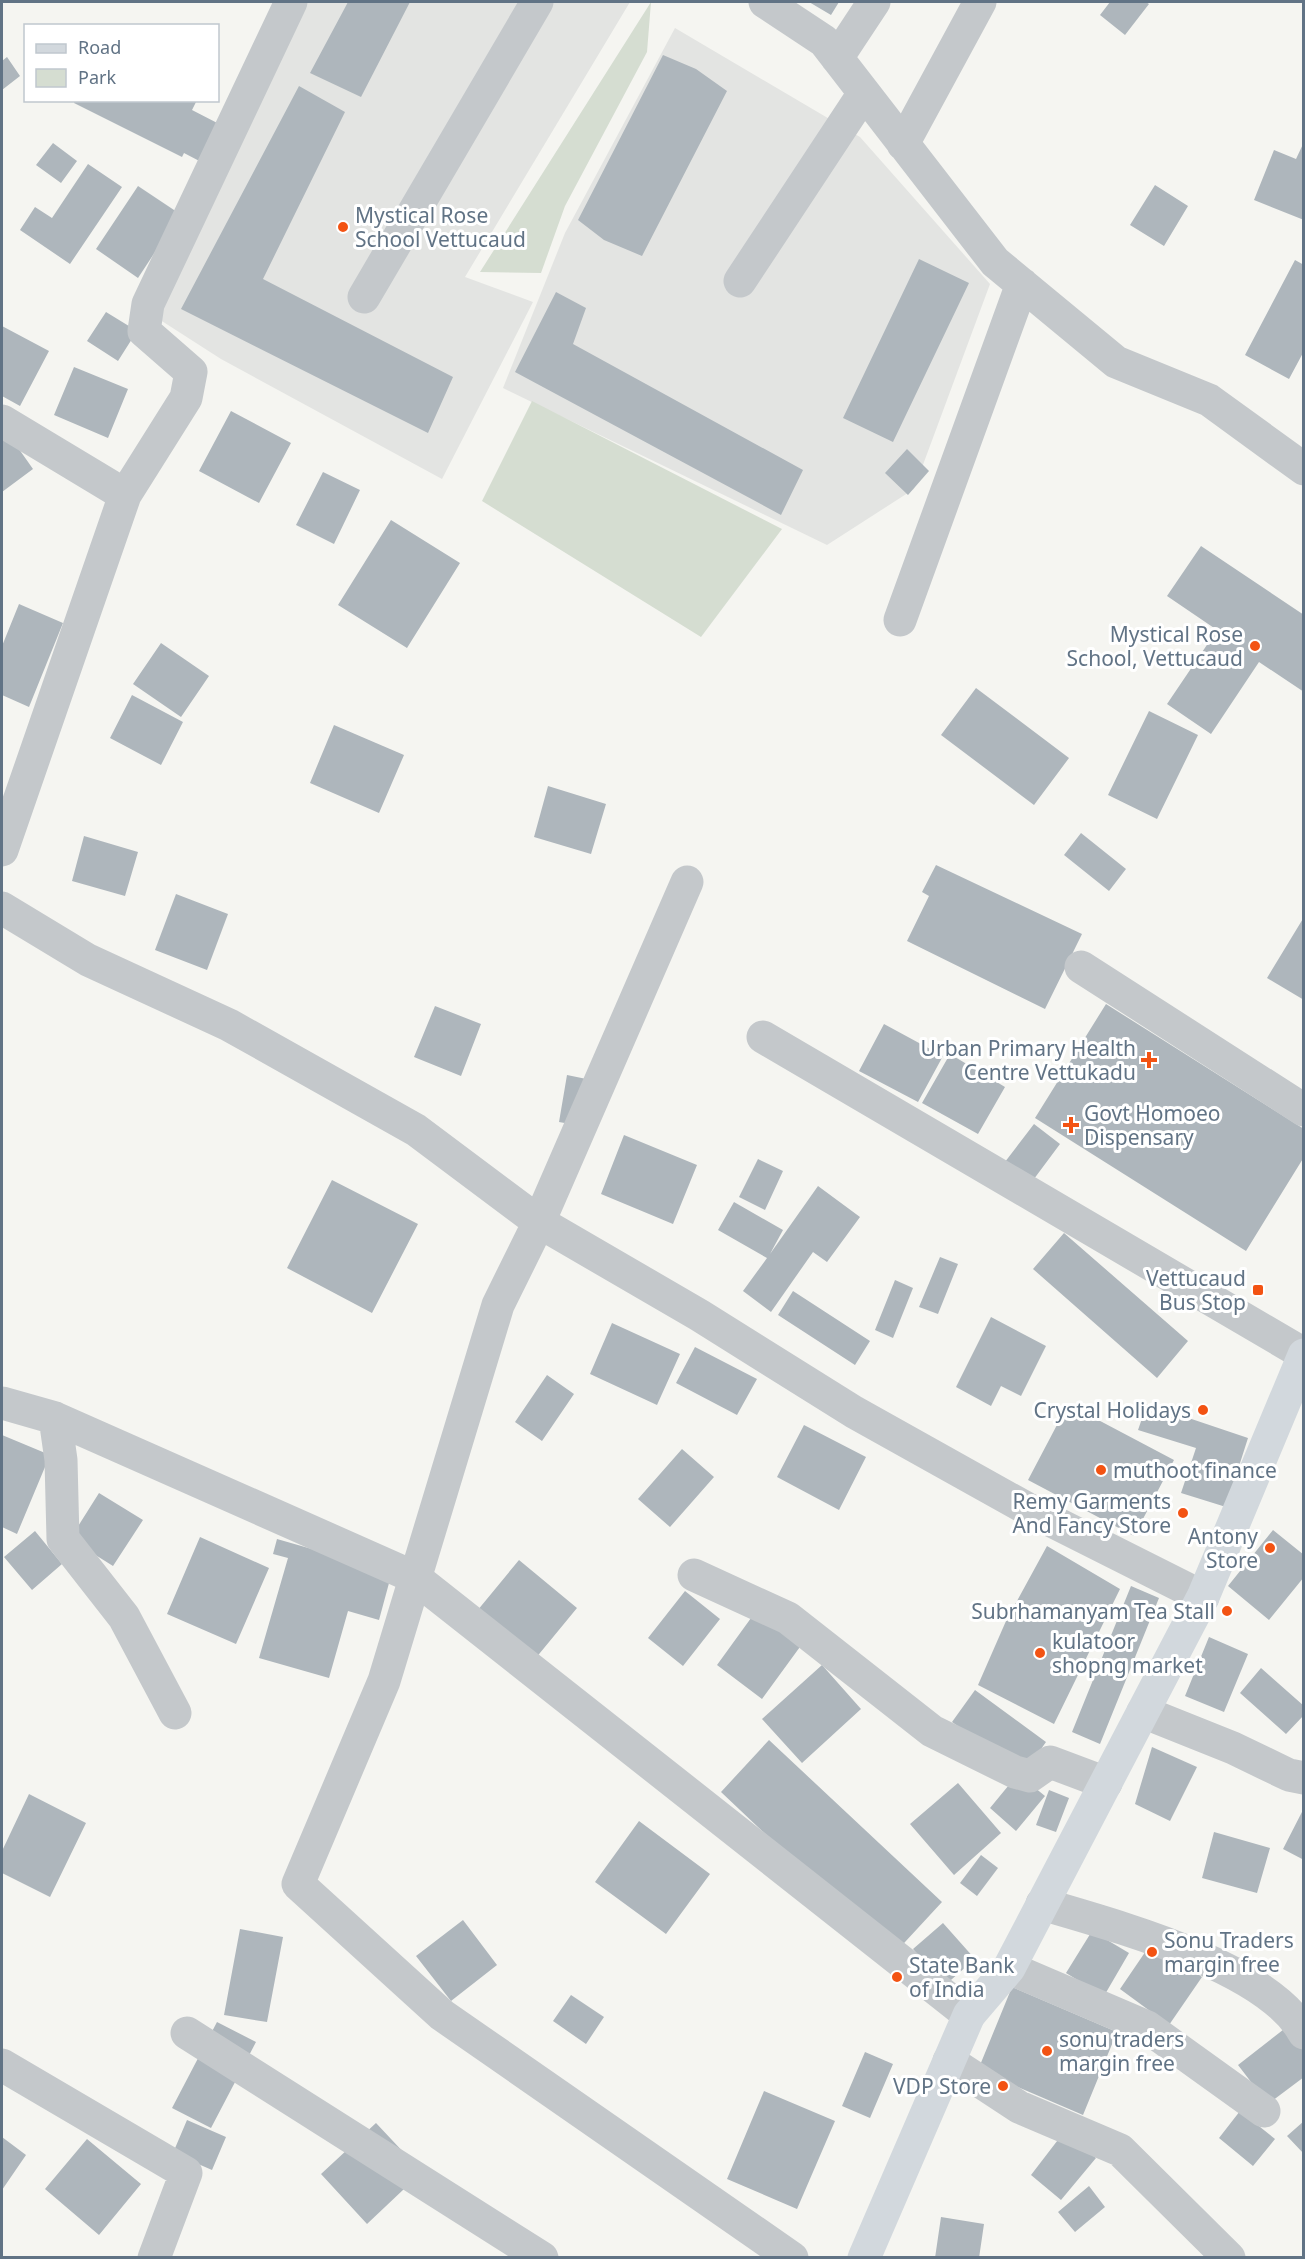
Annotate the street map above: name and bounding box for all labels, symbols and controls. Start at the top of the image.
legend [24,24,219,102]
text: Road [78,35,121,59]
text: Park [78,65,116,89]
place label: Mystical Rose School Vettucaud [355,201,526,253]
marker: Mystical Rose School Vettucaud [336,220,350,234]
place label: Mystical Rose School, Vettucaud [1067,620,1243,672]
marker: Mystical Rose School, Vettucaud [1248,639,1262,653]
place label: Urban Primary Health Centre Vettukadu [921,1034,1136,1086]
marker: Urban Primary Health Centre Vettukadu [1140,1051,1158,1069]
place label: Govt Homoeo Dispensary [1084,1099,1220,1151]
marker: Govt Homoeo Dispensary [1062,1116,1080,1134]
place label: Vettucaud Bus Stop [1146,1264,1246,1316]
marker: Vettucaud Bus Stop [1251,1283,1265,1297]
place label: Crystal Holidays [1033,1396,1191,1424]
marker: Crystal Holidays [1196,1403,1210,1417]
place label: muthoot finance [1113,1456,1277,1484]
marker: muthoot finance [1094,1463,1108,1477]
place label: Remy Garments And Fancy Store [1012,1487,1171,1539]
marker: Remy Garments And Fancy Store [1176,1506,1190,1520]
place label: Antony Store [1188,1522,1258,1574]
marker: Antony Store [1263,1541,1277,1555]
place label: Subrhamanyam Tea Stall [971,1597,1215,1625]
marker: Subrhamanyam Tea Stall [1220,1604,1234,1618]
place label: kulatoor shopng market [1052,1627,1203,1679]
marker: kulatoor shopng market [1033,1646,1047,1660]
place label: Sonu Traders margin free [1164,1926,1294,1978]
marker: Sonu Traders margin free [1145,1945,1159,1959]
place label: State Bank of India [909,1951,1015,2003]
marker: State Bank of India [890,1970,904,1984]
place label: sonu traders margin free [1059,2025,1184,2077]
marker: sonu traders margin free [1040,2044,1054,2058]
place label: VDP Store [893,2072,991,2100]
marker: VDP Store [996,2079,1010,2093]

